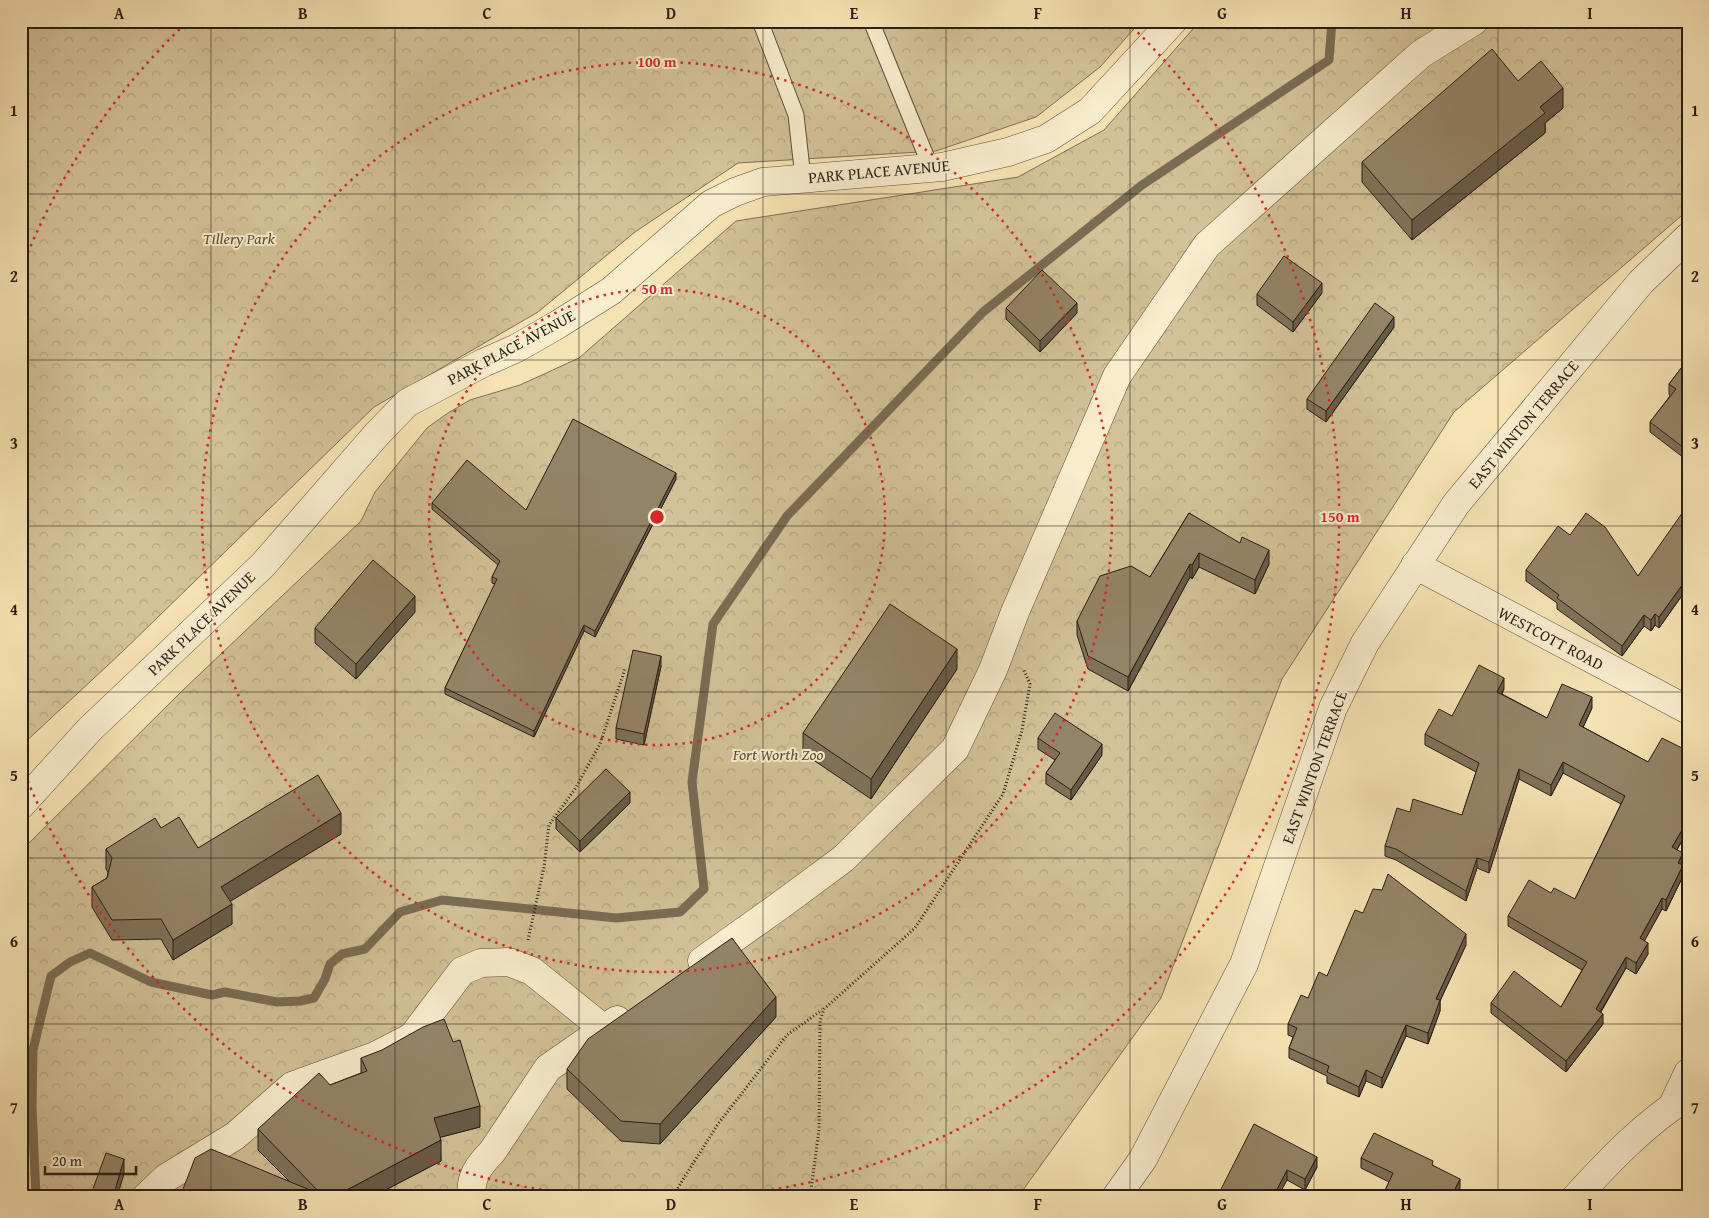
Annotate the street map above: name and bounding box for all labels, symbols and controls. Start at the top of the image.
text: A [114,1,125,25]
text: B [298,1,308,25]
text: C [482,1,492,25]
text: D [666,1,676,25]
text: E [850,1,859,25]
text: F [1034,1,1042,25]
text: G [1217,1,1227,25]
text: H [1400,1,1412,25]
text: I [1587,1,1593,25]
text: 100 m [637,51,677,72]
text: 1 [10,98,18,122]
text: 1 [1691,98,1699,122]
street label: PARK PLACE AVENUE [807,153,951,189]
park label: Tillery Park [203,226,276,250]
text: 2 [10,264,18,288]
text: 2 [1691,264,1699,288]
text: 50 m [641,278,673,299]
street label: PARK PLACE AVENUE [443,303,579,391]
street label: EAST WINTON TERRACE [1462,354,1584,494]
text: 3 [10,431,18,455]
text: 3 [1691,431,1699,455]
text: 150 m [1320,506,1360,527]
centre of rings [648,508,666,526]
street label: PARK PLACE AVENUE [142,565,260,681]
text: 4 [10,597,18,621]
text: 4 [1691,597,1699,621]
street label: WESTCOTT ROAD [1494,600,1608,676]
street label: EAST WINTON TERRACE [1275,687,1353,847]
park label: Fort Worth Zoo [732,742,823,766]
text: 5 [10,763,18,787]
text: 5 [1691,763,1699,787]
text: 6 [10,929,18,953]
text: 6 [1691,929,1699,953]
text: 7 [10,1095,18,1119]
text: 7 [1691,1095,1699,1119]
scale bar [45,1143,136,1175]
text: 20 m [52,1150,83,1171]
text: A [114,1192,125,1216]
text: B [298,1192,308,1216]
text: C [482,1192,492,1216]
text: D [666,1192,676,1216]
text: E [850,1192,859,1216]
text: F [1034,1192,1042,1216]
text: G [1217,1192,1227,1216]
text: H [1400,1192,1412,1216]
text: I [1587,1192,1593,1216]

